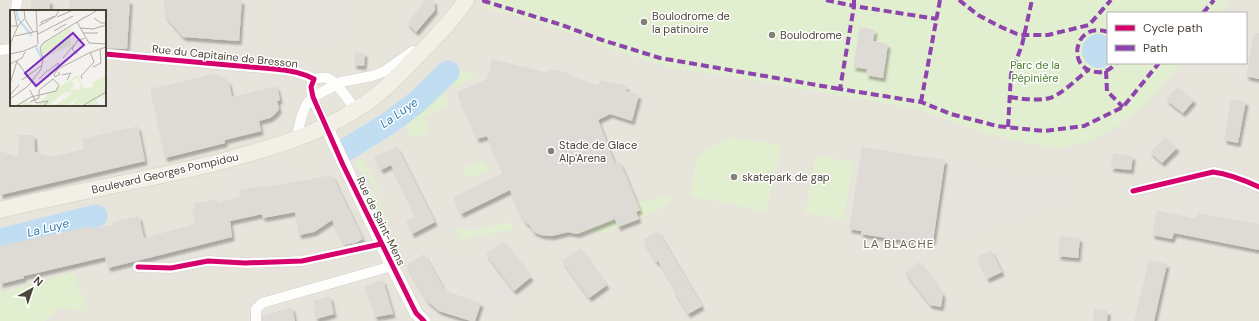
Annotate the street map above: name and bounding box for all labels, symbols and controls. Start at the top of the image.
place label: Boulodrome de la patinoire [652,9,730,36]
inset map [10,10,106,106]
legend [1107,12,1247,64]
marker: Boulodrome de la patinoire [639,17,649,27]
text: Cycle path [1143,20,1203,36]
place label: Boulodrome [780,28,842,42]
marker: Boulodrome [767,30,777,40]
text: Path [1143,40,1168,56]
street label: Rue du Capitaine de Bresson [151,41,299,71]
park label: Parc de la Pépinière [1010,58,1060,85]
water label: La Luye [377,94,421,132]
place label: Stade de Glace Alp'Arena [559,138,637,165]
marker: Stade de Glace Alp'Arena [546,146,556,156]
street label: Boulevard Georges Pompidou [90,149,240,197]
place label: skatepark de gap [742,170,830,184]
marker: skatepark de gap [729,172,739,182]
street label: Rue de Saint-Mens [353,174,409,268]
water label: La Luye [25,215,71,241]
district label: LA BLACHE [863,236,935,252]
north arrow [12,269,52,309]
text: N [31,273,46,289]

